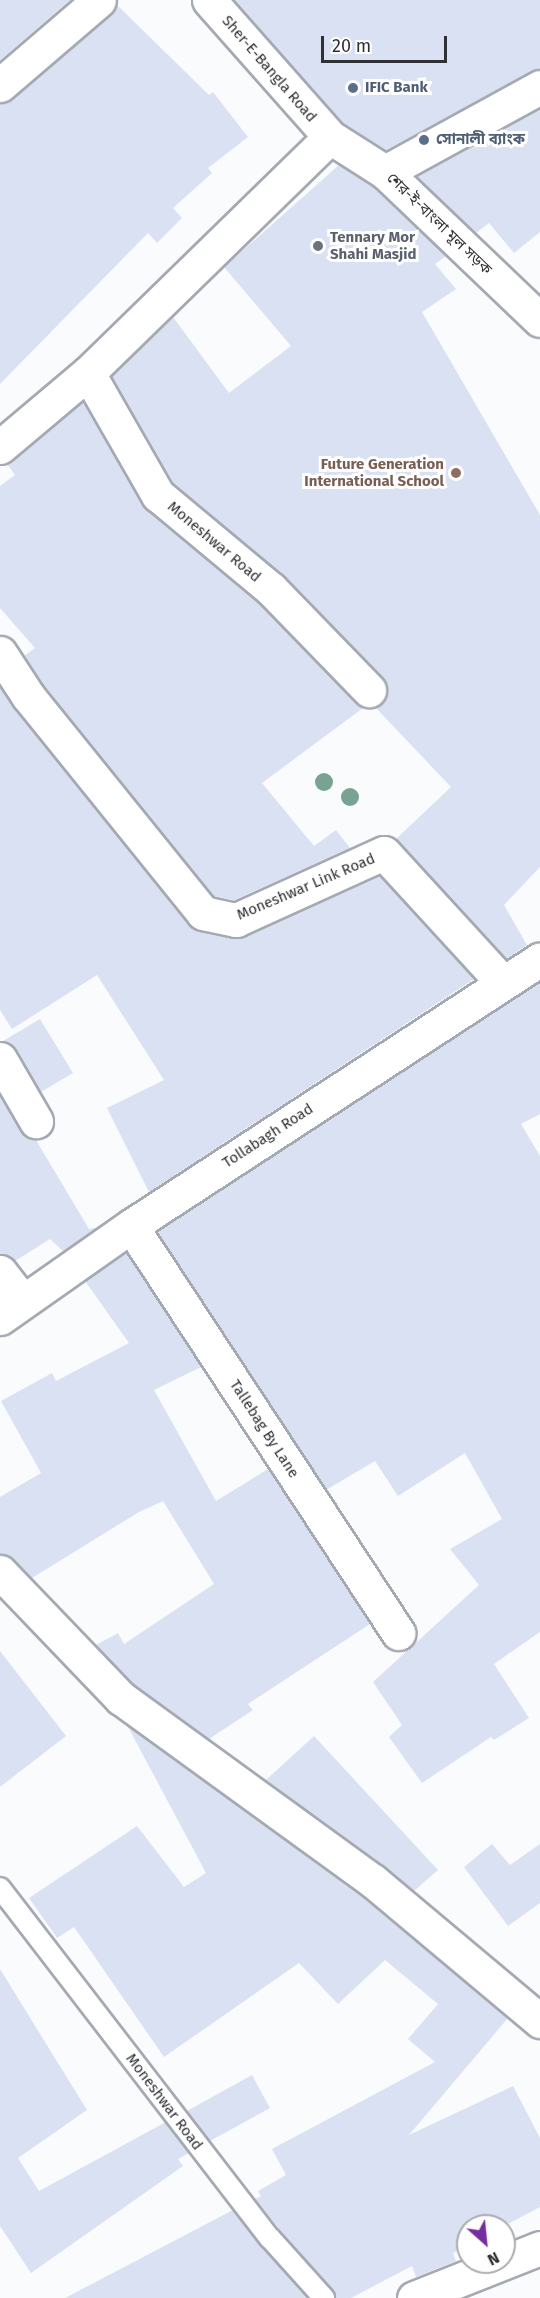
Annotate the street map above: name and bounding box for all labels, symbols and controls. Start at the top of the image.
street label: Sher-E-Bangla Road [218,12,320,126]
scale bar [324,24,450,62]
text: 20 m [332,35,371,57]
place label: IFIC Bank [365,79,428,97]
marker: IFIC Bank [346,81,360,95]
place label: সোনালী ব্যাংক [436,131,525,149]
marker: সোনালী ব্যাংক [417,133,431,147]
street label: শের-ই-বাংলা মূল সড়ক [383,169,495,279]
place label: Tennary Mor Shahi Masjid [330,228,416,263]
marker: Tennary Mor Shahi Masjid [311,239,325,253]
place label: Future Generation International School [304,455,444,490]
marker: Future Generation International School [449,466,463,480]
street label: Moneshwar Road [164,498,264,586]
street label: Moneshwar Link Road [234,850,378,924]
street label: Tollabagh Road [219,1100,317,1172]
street label: Tallebag By Lane [226,1377,302,1481]
street label: Moneshwar Road [122,2050,206,2154]
north arrow [456,2214,516,2274]
text: N [484,2248,503,2270]

